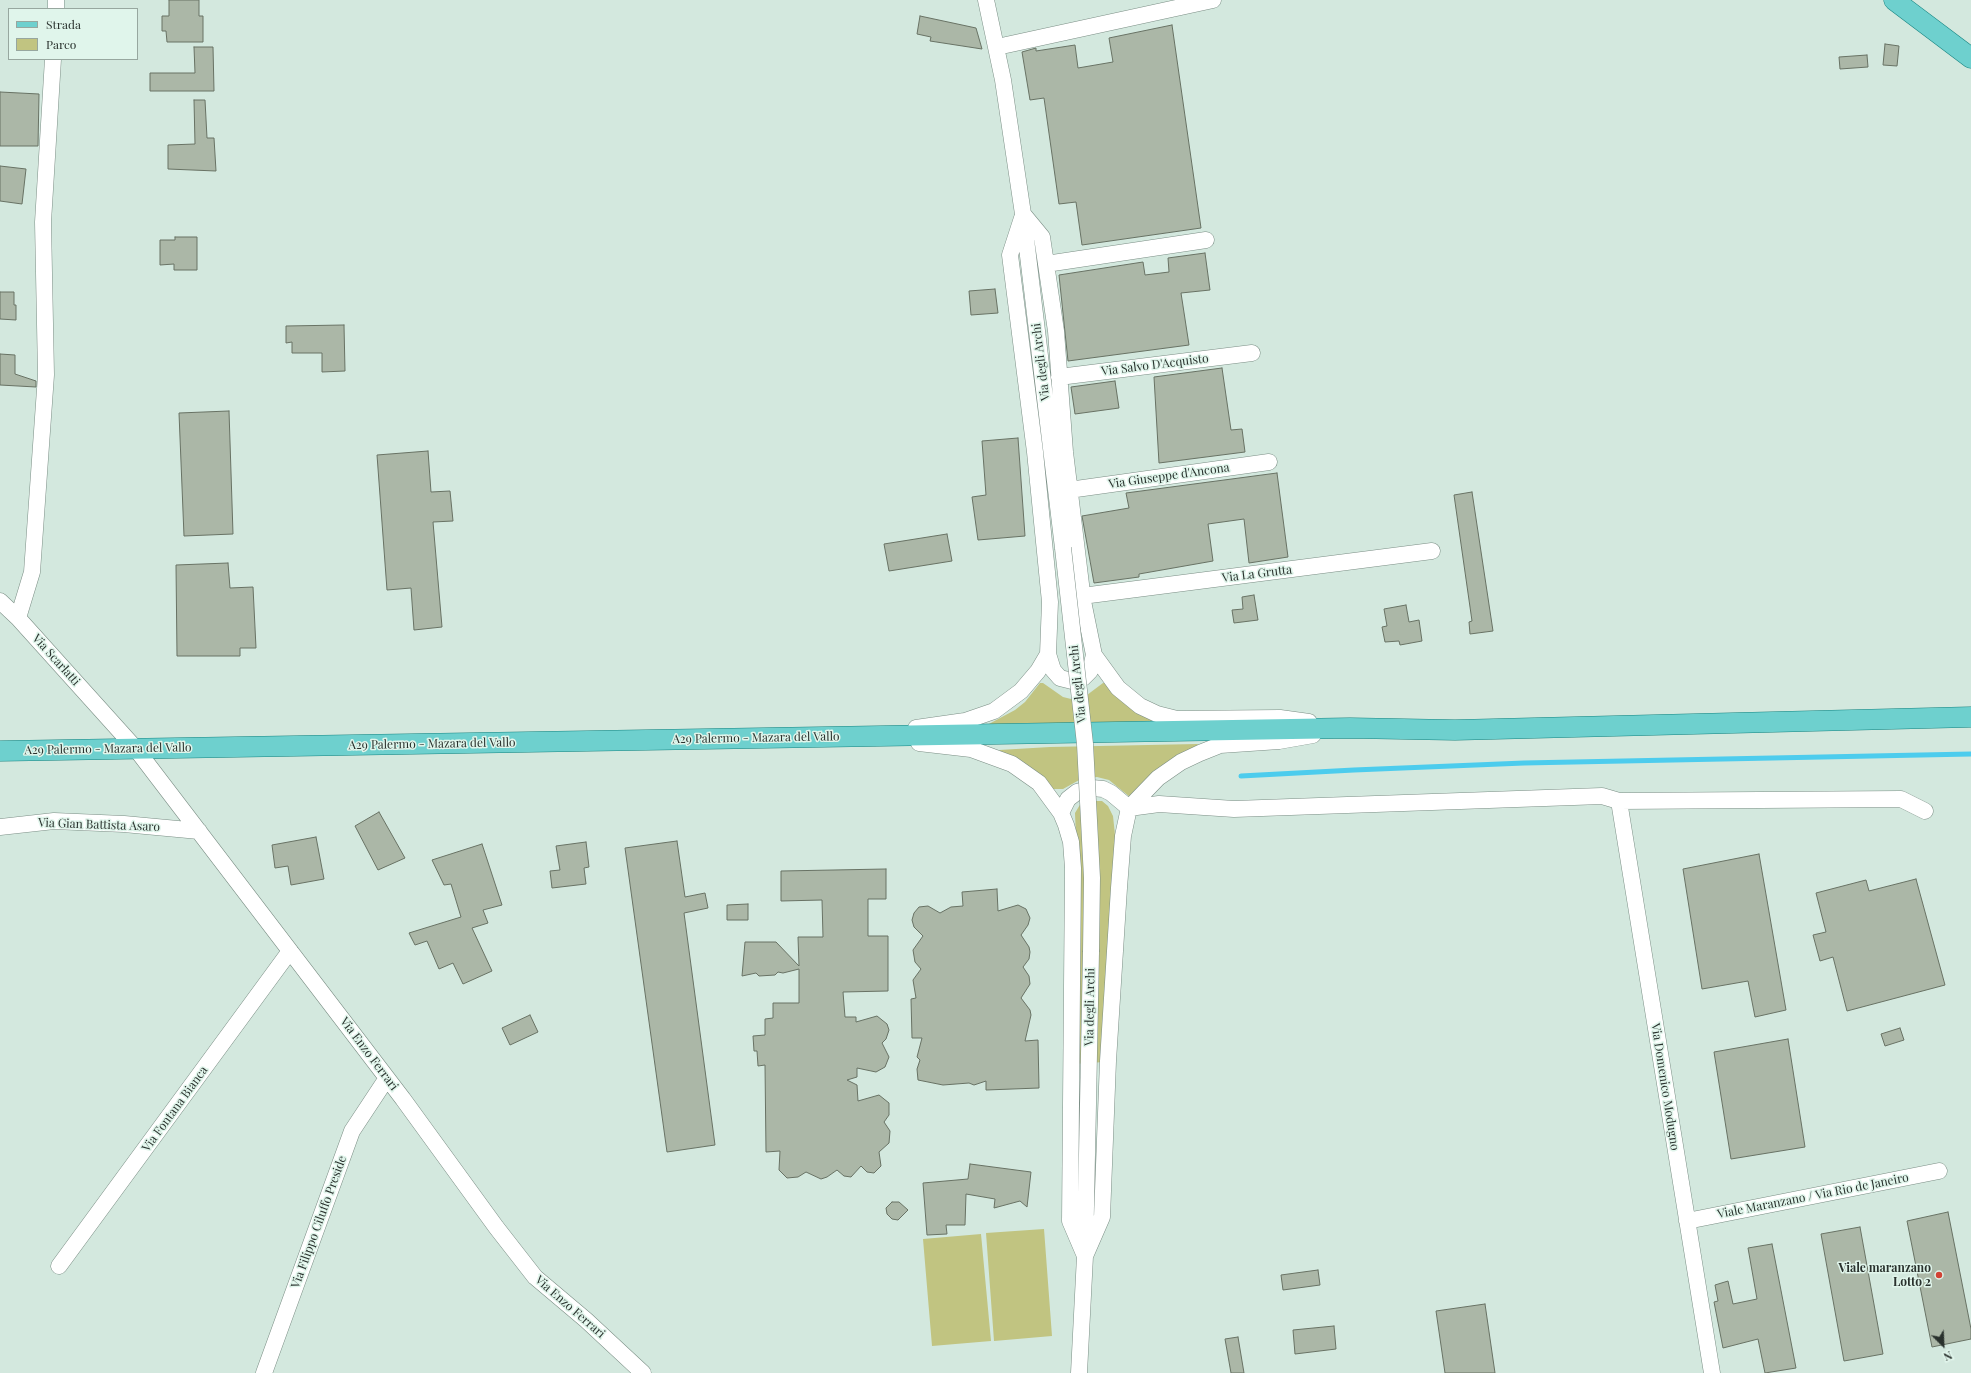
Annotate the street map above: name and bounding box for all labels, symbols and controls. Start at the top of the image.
legend [8,8,138,60]
text: Strada [46,16,81,32]
text: Parco [46,36,76,52]
street label: Via degli Archi [1029,322,1053,402]
street label: Via Salvo D'Acquisto [1100,351,1210,379]
street label: Via Giuseppe d'Ancona [1108,460,1230,492]
street label: Via La Grutta [1221,563,1293,585]
street label: Via Scarlatti [29,631,83,689]
street label: Via degli Archi [1067,644,1089,724]
street label: A29 Palermo - Mazara del Vallo [672,729,840,747]
street label: A29 Palermo - Mazara del Vallo [348,735,516,753]
street label: A29 Palermo - Mazara del Vallo [24,740,192,758]
street label: Via Gian Battista Asaro [38,816,160,834]
street label: Via degli Archi [1082,968,1098,1046]
street label: Via Enzo Ferrari [337,1015,401,1093]
street label: Via Domenico Modugno [1648,1022,1682,1152]
street label: Via Fontana Bianca [139,1063,211,1155]
street label: Via Filippo Ciluffo Preside [288,1154,350,1290]
street label: Viale Maranzano / Via Rio de Janeiro [1716,1170,1910,1222]
place label: Viale maranzano Lotto 2 [1839,1261,1931,1289]
marker: Viale maranzano Lotto 2 [1934,1270,1944,1280]
street label: Via Enzo Ferrari [532,1273,608,1341]
north arrow [1923,1325,1963,1365]
text: N [1941,1348,1955,1365]

